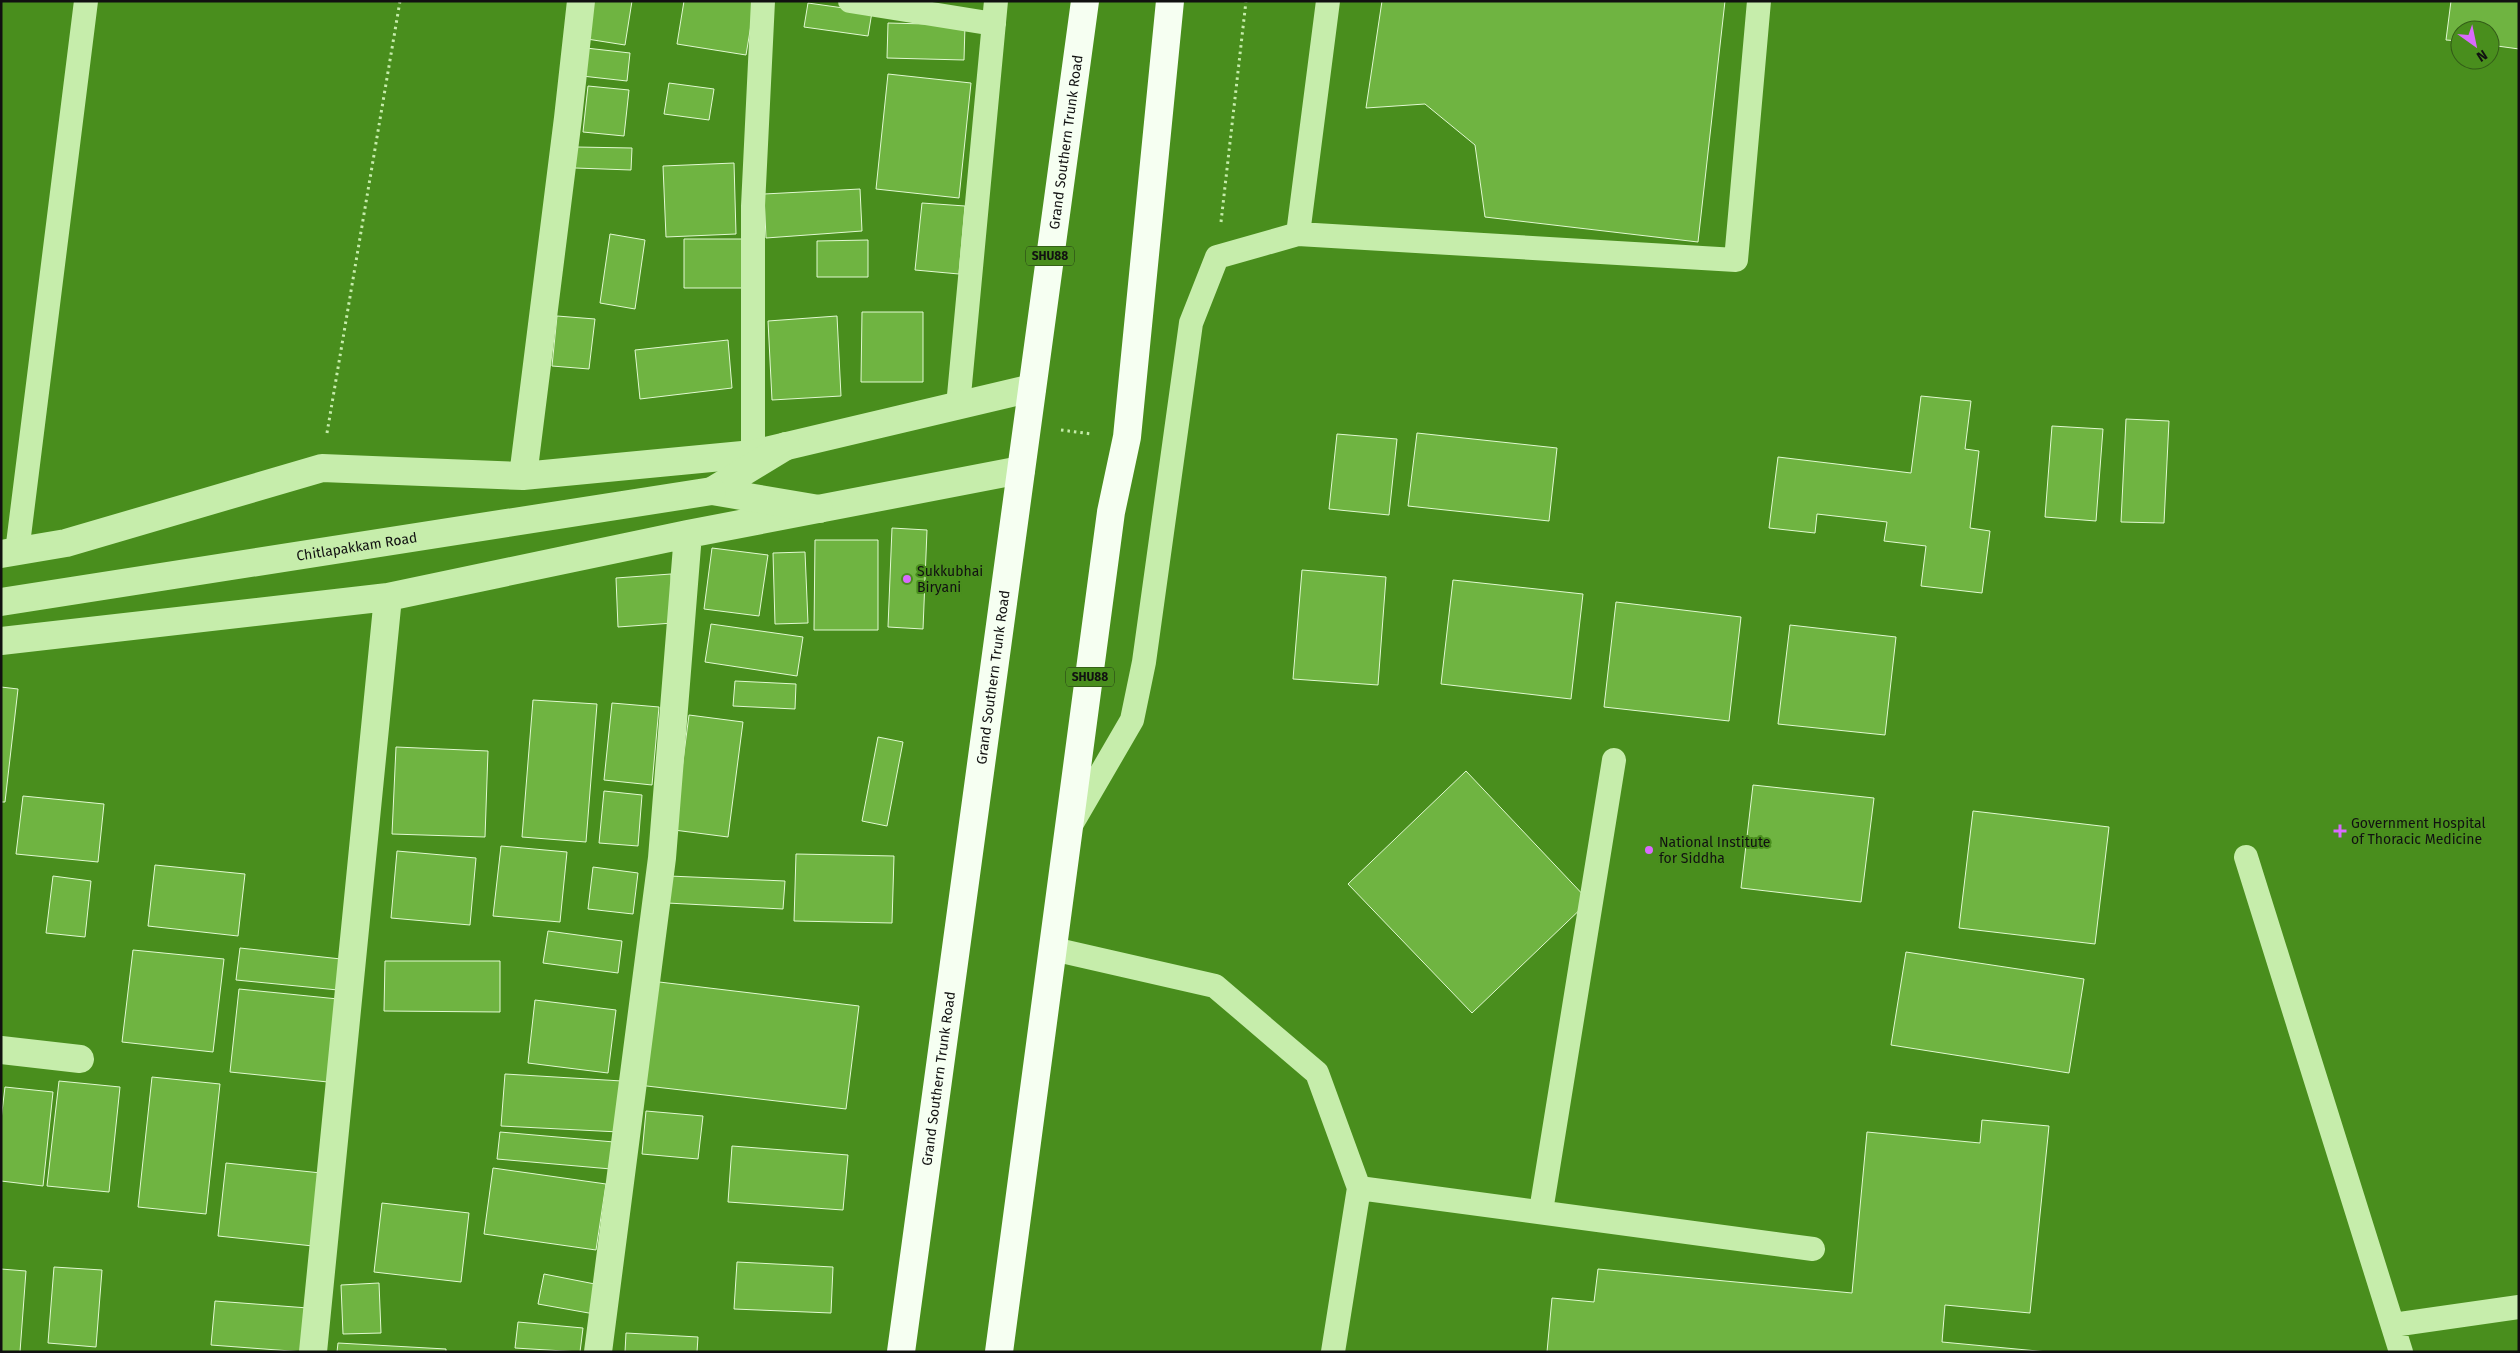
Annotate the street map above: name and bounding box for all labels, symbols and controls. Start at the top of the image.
north arrow [2450,20,2500,70]
text: N [2473,46,2490,65]
street label: Grand Southern Trunk Road [1045,54,1086,230]
road number: SHU88 [1026,247,1074,266]
street label: Chitlapakkam Road [295,529,418,564]
place label: Sukkubhai Biryani [917,563,983,596]
marker: Sukkubhai Biryani [901,573,913,585]
street label: Grand Southern Trunk Road [973,589,1013,765]
road number: SHU88 [1066,668,1114,686]
place label: Government Hospital of Thoracic Medicine [2351,815,2486,848]
marker: Government Hospital of Thoracic Medicine [2333,824,2347,838]
place label: National Institute for Siddha [1659,834,1770,867]
marker: National Institute for Siddha [1643,844,1655,856]
street label: Grand Southern Trunk Road [918,990,959,1167]

